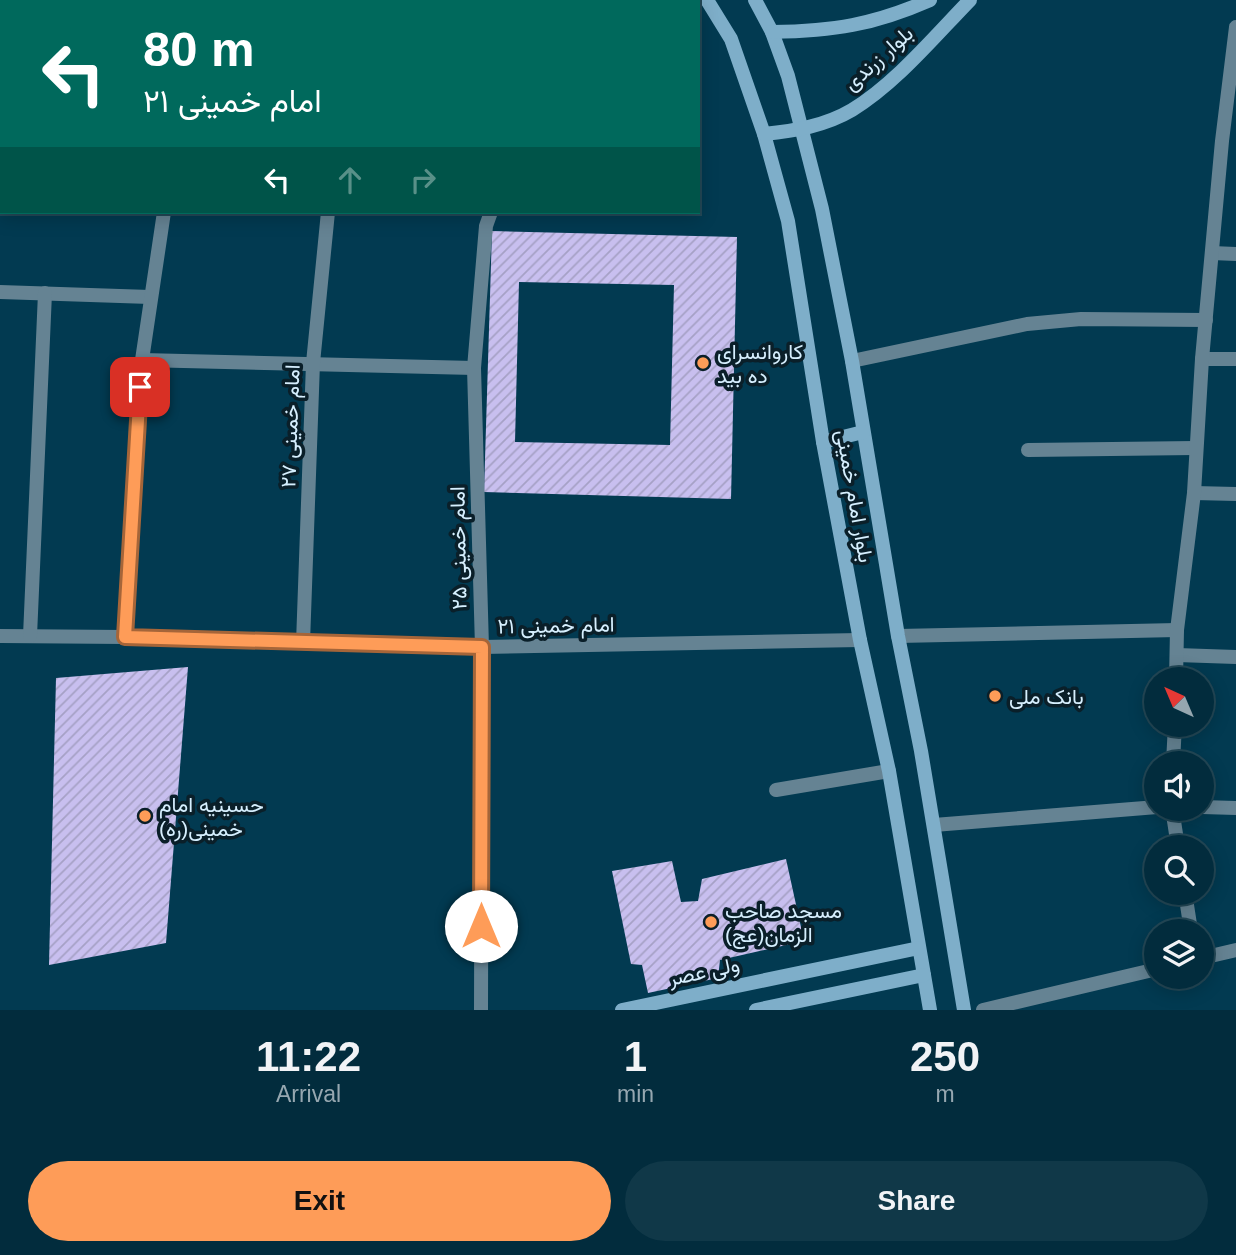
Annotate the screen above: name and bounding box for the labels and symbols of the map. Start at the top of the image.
street label: بلوار زرندی [839,21,919,96]
place label: کاروانسرای ده بید [717,340,803,388]
marker: کاروانسرای ده بید [695,355,711,371]
pin [110,357,170,417]
street label: امام خمینی ۲۷ [276,364,307,488]
street label: بلوار امام خمینی [829,428,878,565]
street label: امام خمینی ۲۵ [445,486,474,610]
street label: امام خمینی ۲۱ [497,612,615,641]
north arrow [1144,667,1214,737]
place label: بانک ملی [1009,685,1084,709]
marker: بانک ملی [987,688,1003,704]
place label: حسینیه امام خمینی(ره) [159,793,264,842]
marker: حسینیه امام خمینی(ره) [137,808,153,824]
position arrow [444,889,518,963]
place label: مسجد صاحب الزمان(عج) [725,899,842,949]
marker: مسجد صاحب الزمان(عج) [703,914,719,930]
street label: ولی عصر [665,952,742,992]

